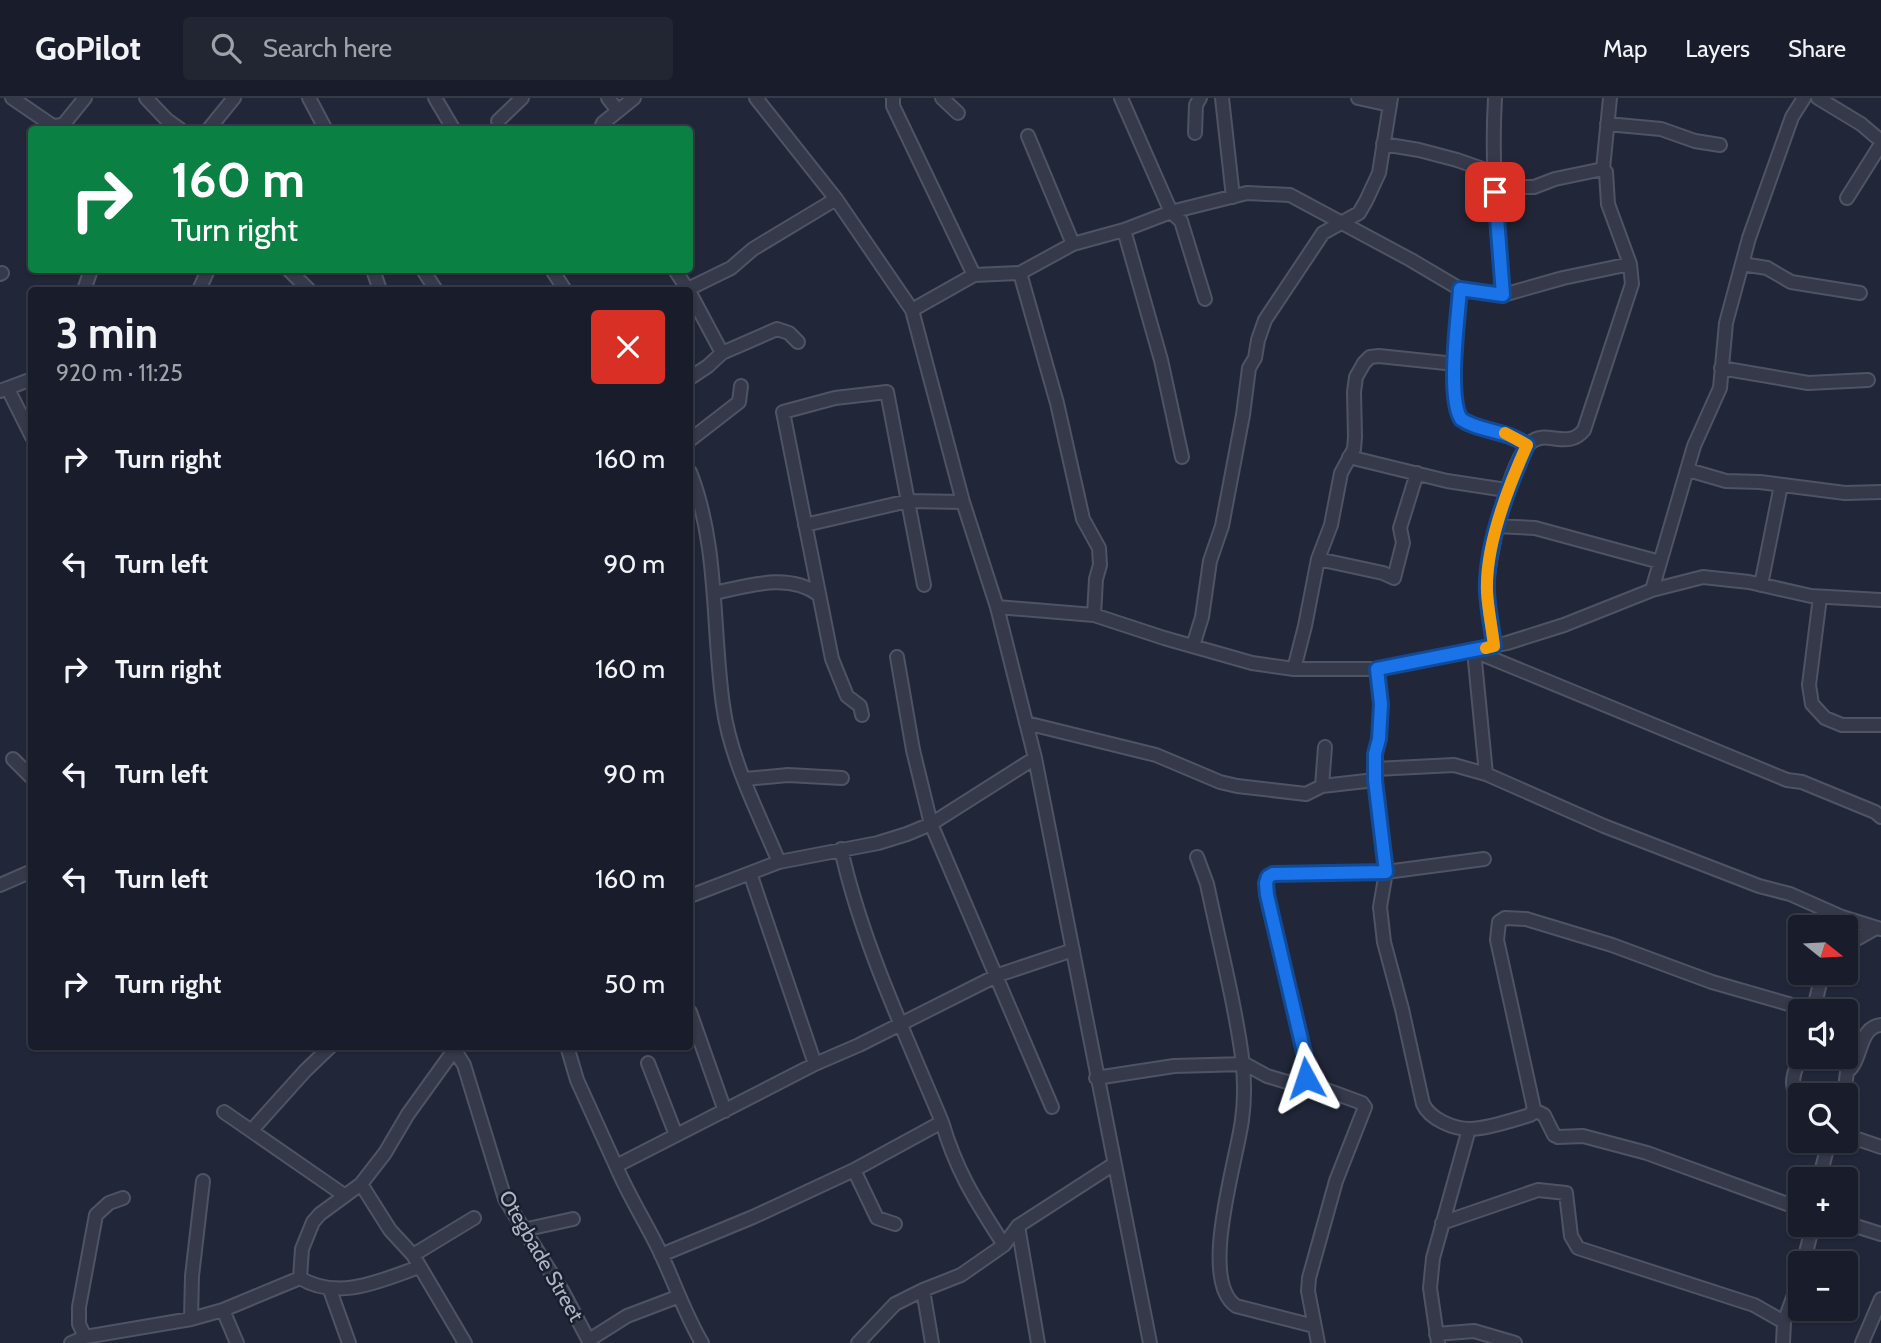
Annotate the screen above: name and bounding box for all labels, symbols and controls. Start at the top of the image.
search box [183,17,673,80]
text: GoPilot [35,28,141,68]
icon: search [207,29,245,67]
text: Search here [263,32,392,64]
text: Map [1603,34,1647,63]
text: Layers [1685,34,1750,63]
text: Share [1788,34,1846,63]
text: 160 m [171,150,305,209]
icon: right [56,154,147,245]
pin [1465,162,1525,222]
icon: arrive [1476,173,1514,211]
text: Turn right [171,210,298,249]
text: 3 min [56,307,158,359]
button: close [591,310,665,384]
text: 920 m · 11:25 [56,359,183,387]
icon: right [56,440,94,478]
text: Turn right [115,443,221,475]
text: 160 m [595,443,665,475]
icon: left [56,545,94,583]
text: Turn left [115,548,208,580]
text: 90 m [603,548,665,580]
icon: right [56,650,94,688]
text: Turn right [115,653,221,685]
text: 160 m [595,653,665,685]
icon: left [56,755,94,793]
text: Turn left [115,758,208,790]
text: 90 m [603,758,665,790]
icon: left [56,860,94,898]
text: Turn left [115,863,208,895]
text: 160 m [595,863,665,895]
north arrow [1788,915,1858,985]
map controls [1788,915,1858,1321]
icon: right [56,965,94,1003]
text: Turn right [115,968,221,1000]
text: 50 m [604,968,665,1000]
button: sound [1788,999,1858,1069]
position arrow [1269,1041,1343,1115]
button: search [1788,1083,1858,1153]
button: + [1788,1167,1858,1237]
street label: Otegbade Street [494,1186,589,1326]
button: − [1788,1251,1858,1321]

